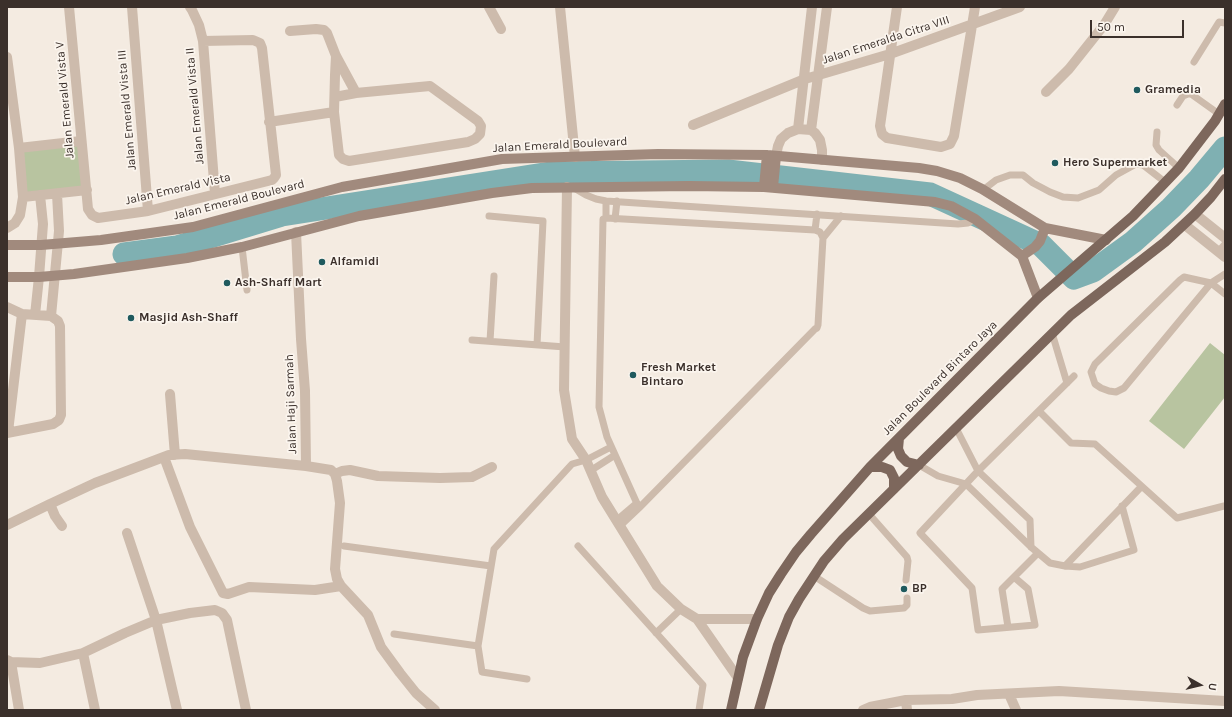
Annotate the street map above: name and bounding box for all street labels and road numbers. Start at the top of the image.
street label: Jalan Emeralda Citra VIII [821,13,951,67]
street label: Jalan Emerald Vista V [53,41,77,159]
street label: Jalan Emerald Vista II [183,47,207,165]
street label: Jalan Emerald Vista III [115,49,139,171]
street label: Jalan Emerald Boulevard [492,134,628,156]
street label: Jalan Emerald Vista [124,170,232,208]
street label: Jalan Emerald Boulevard [172,177,306,223]
street label: Jalan Boulevard Bintaro Jaya [880,318,1000,438]
street label: Jalan Haji Sarmah [282,354,300,454]

